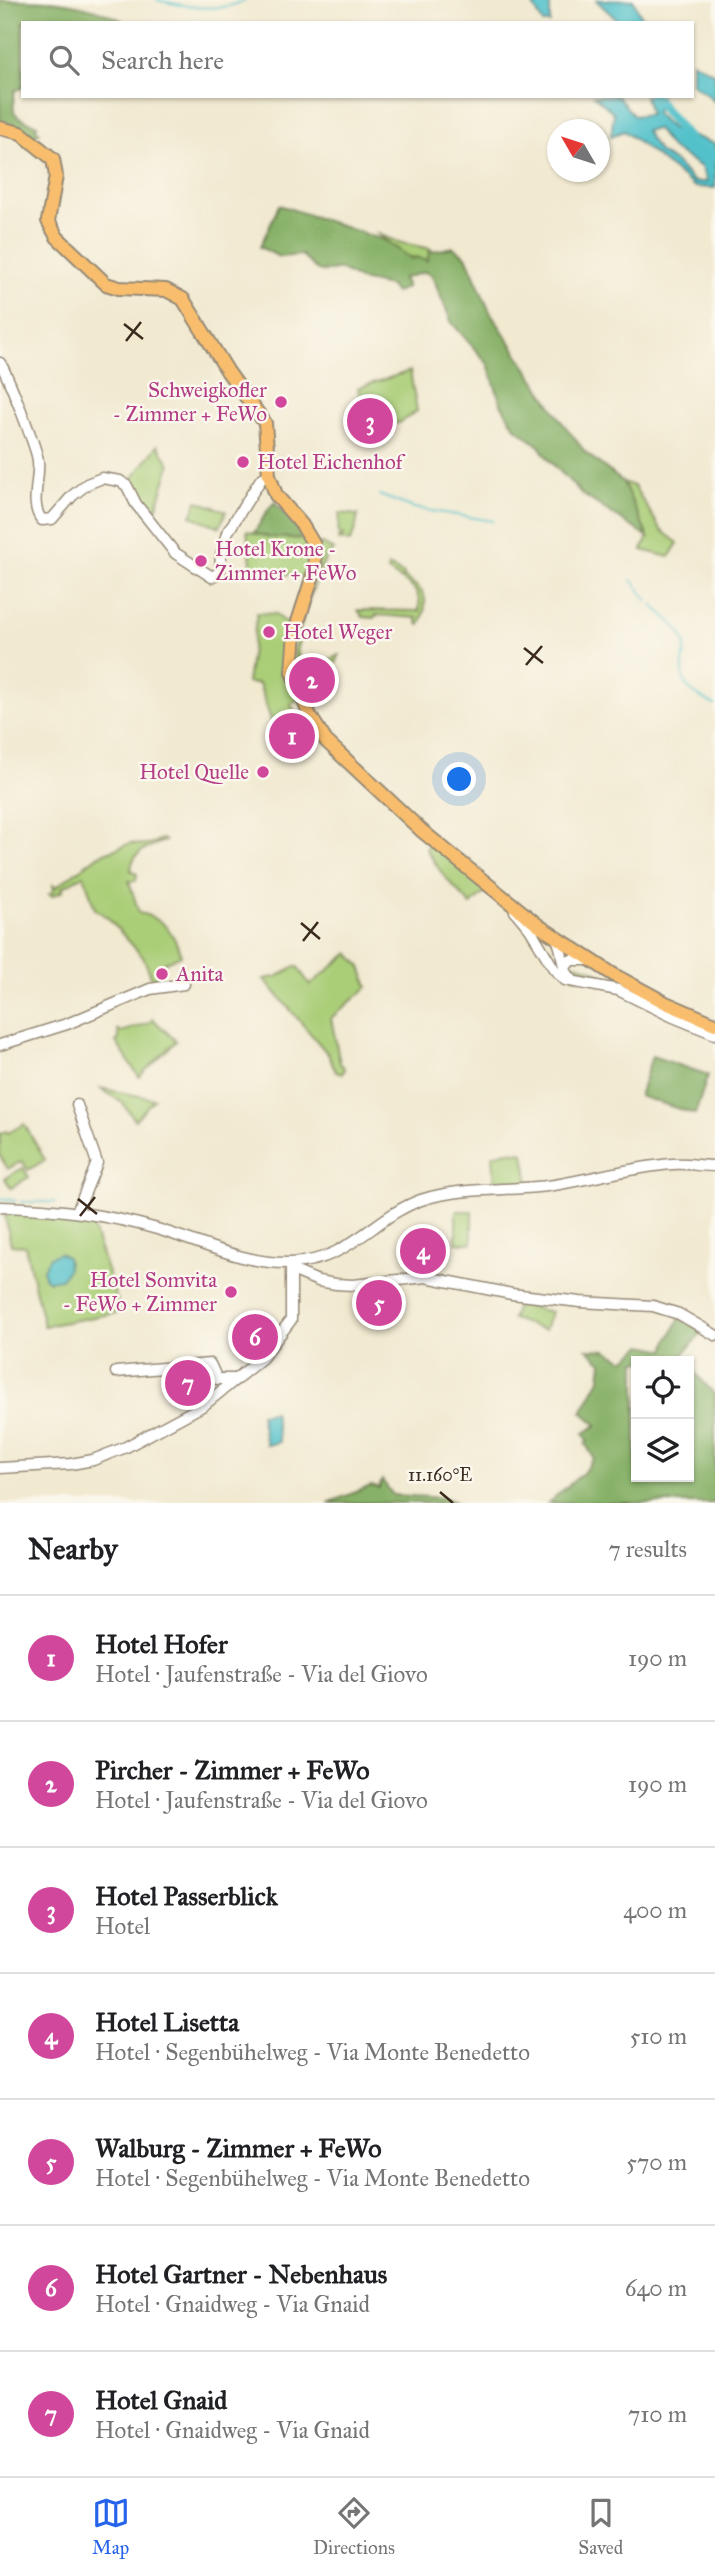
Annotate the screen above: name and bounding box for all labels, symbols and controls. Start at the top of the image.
search box [21,21,694,98]
icon: search [45,41,83,79]
text: Search here [101,44,224,76]
north arrow [547,119,610,182]
place label: Schweigkofler - Zimmer + FeWo [112,377,267,427]
marker: Schweigkofler - Zimmer + FeWo [273,394,289,410]
pin: 3 [347,395,393,447]
place label: Hotel Eichenhof [257,449,406,475]
marker: Hotel Eichenhof [235,454,251,470]
place label: Hotel Krone - Zimmer + FeWo [215,536,357,586]
marker: Hotel Krone - Zimmer + FeWo [193,553,209,569]
place label: Hotel Weger [283,619,392,645]
marker: Hotel Weger [261,624,277,640]
pin: 2 [289,654,335,706]
pin: 1 [269,710,315,762]
place label: Hotel Quelle [139,759,249,785]
your location [442,762,476,796]
marker: Hotel Quelle [255,764,271,780]
place label: Anita [175,961,224,987]
marker: Anita [154,966,170,982]
pin: 4 [400,1225,446,1277]
place label: Hotel Somvita - FeWo + Zimmer [62,1267,217,1317]
pin: 5 [356,1277,402,1329]
marker: Hotel Somvita - FeWo + Zimmer [223,1284,239,1300]
pin: 6 [232,1311,278,1363]
map controls [631,1356,694,1482]
button: locate [631,1356,694,1419]
pin: 7 [165,1357,211,1409]
button: layers [631,1419,694,1482]
text: 11.160°E [408,1464,472,1486]
text: Nearby [28,1531,118,1567]
text: 7 results [608,1535,687,1563]
text: Hotel Hofer [95,1628,228,1660]
text: 1 [46,1644,56,1672]
text: 190 m [628,1644,687,1672]
text: Hotel · Jaufenstraße - Via del Giovo [95,1660,428,1688]
text: Pircher - Zimmer + FeWo [95,1754,370,1786]
text: 2 [45,1770,57,1798]
text: 190 m [628,1770,687,1798]
text: Hotel · Jaufenstraße - Via del Giovo [95,1786,428,1814]
text: Hotel Passerblick [95,1880,278,1912]
text: 3 [46,1896,56,1924]
text: 400 m [623,1896,687,1924]
text: Hotel [95,1912,150,1940]
text: Hotel Lisetta [95,2006,239,2038]
text: 4 [45,2022,57,2050]
text: 510 m [630,2022,687,2050]
text: Hotel · Segenbühelweg - Via Monte Benedetto [95,2038,530,2066]
text: Walburg - Zimmer + FeWo [95,2132,382,2164]
text: 5 [46,2148,56,2176]
text: 570 m [626,2148,687,2176]
text: Hotel · Segenbühelweg - Via Monte Benedetto [95,2164,530,2192]
text: Hotel Gartner - Nebenhaus [95,2258,387,2290]
text: 6 [45,2274,57,2302]
text: 640 m [625,2274,687,2302]
text: Hotel · Gnaidweg - Via Gnaid [95,2290,370,2318]
text: Hotel Gnaid [95,2384,227,2416]
text: 7 [45,2400,57,2428]
text: 710 m [628,2400,687,2428]
text: Hotel · Gnaidweg - Via Gnaid [95,2416,370,2444]
tab: Map [92,2494,130,2559]
tab: Directions [313,2494,395,2559]
tab: Saved [578,2494,623,2559]

